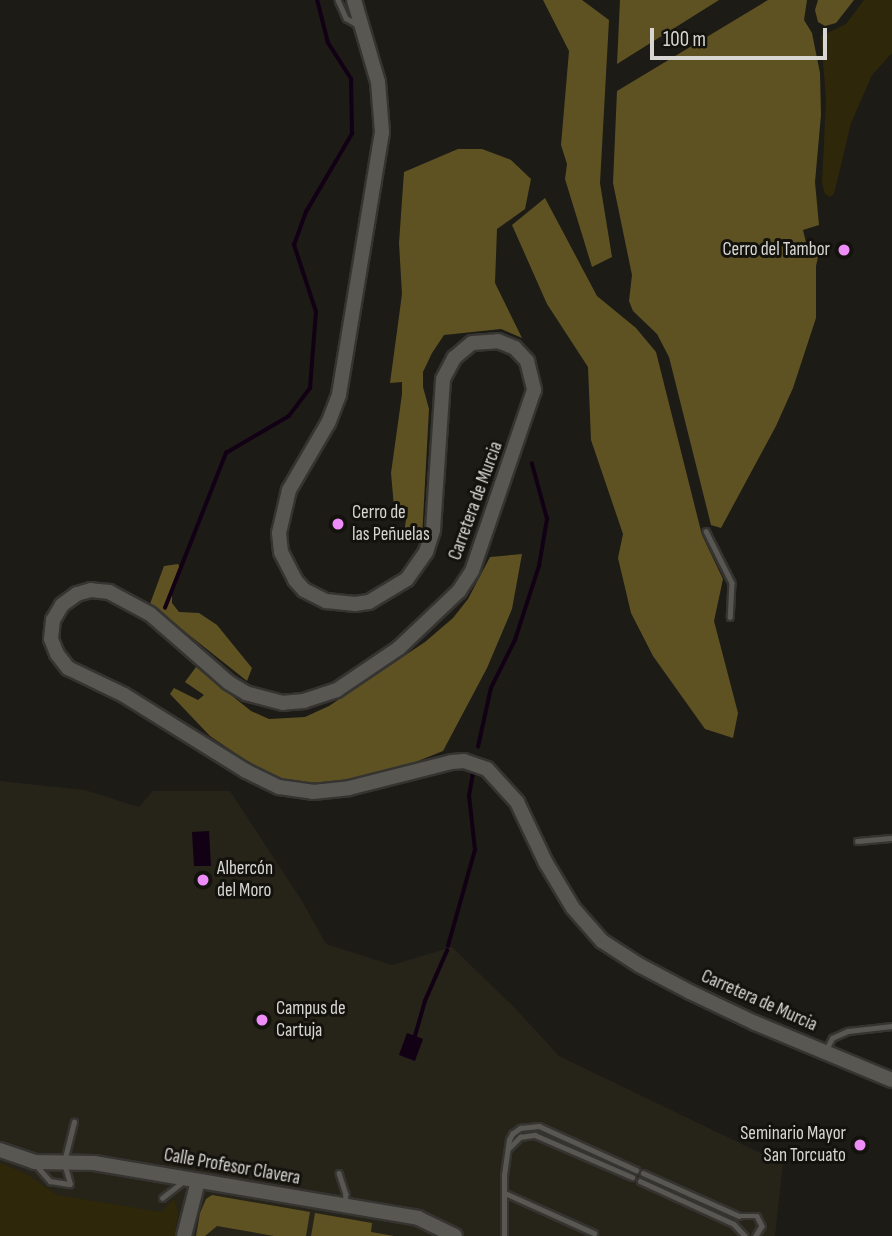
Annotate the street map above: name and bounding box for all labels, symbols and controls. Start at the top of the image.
scale bar [654,14,831,58]
text: 100 m [663,27,706,52]
place label: Cerro del Tambor [722,239,830,261]
marker: Cerro del Tambor [836,242,852,258]
street label: Carretera de Murcia [444,439,508,563]
place label: Cerro de las Peñuelas [352,502,430,546]
marker: Cerro de las Peñuelas [330,516,346,532]
place label: Albercón del Moro [217,858,273,902]
marker: Albercón del Moro [195,872,211,888]
street label: Carretera de Murcia [697,965,821,1037]
place label: Campus de Cartuja [276,998,346,1042]
marker: Campus de Cartuja [254,1012,270,1028]
place label: Seminario Mayor San Torcuato [740,1123,846,1167]
marker: Seminario Mayor San Torcuato [852,1137,868,1153]
street label: Calle Profesor Clavera [162,1144,302,1190]

